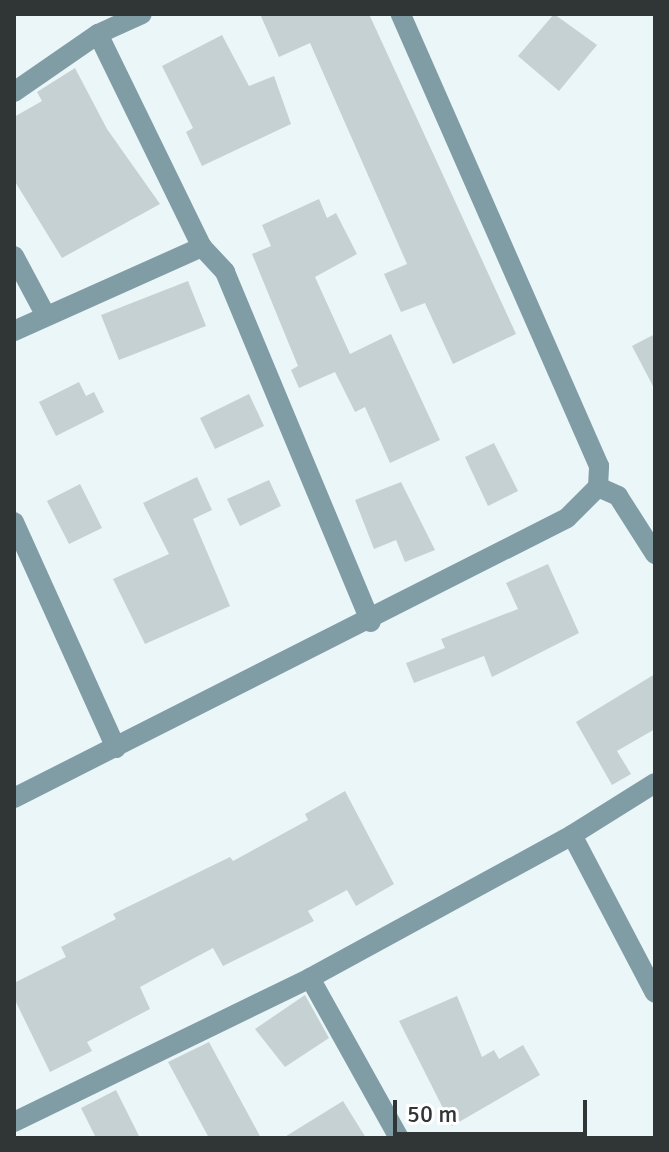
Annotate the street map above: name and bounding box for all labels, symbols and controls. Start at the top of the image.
scale bar [397,1084,591,1134]
text: 50 m [407,1099,457,1129]

